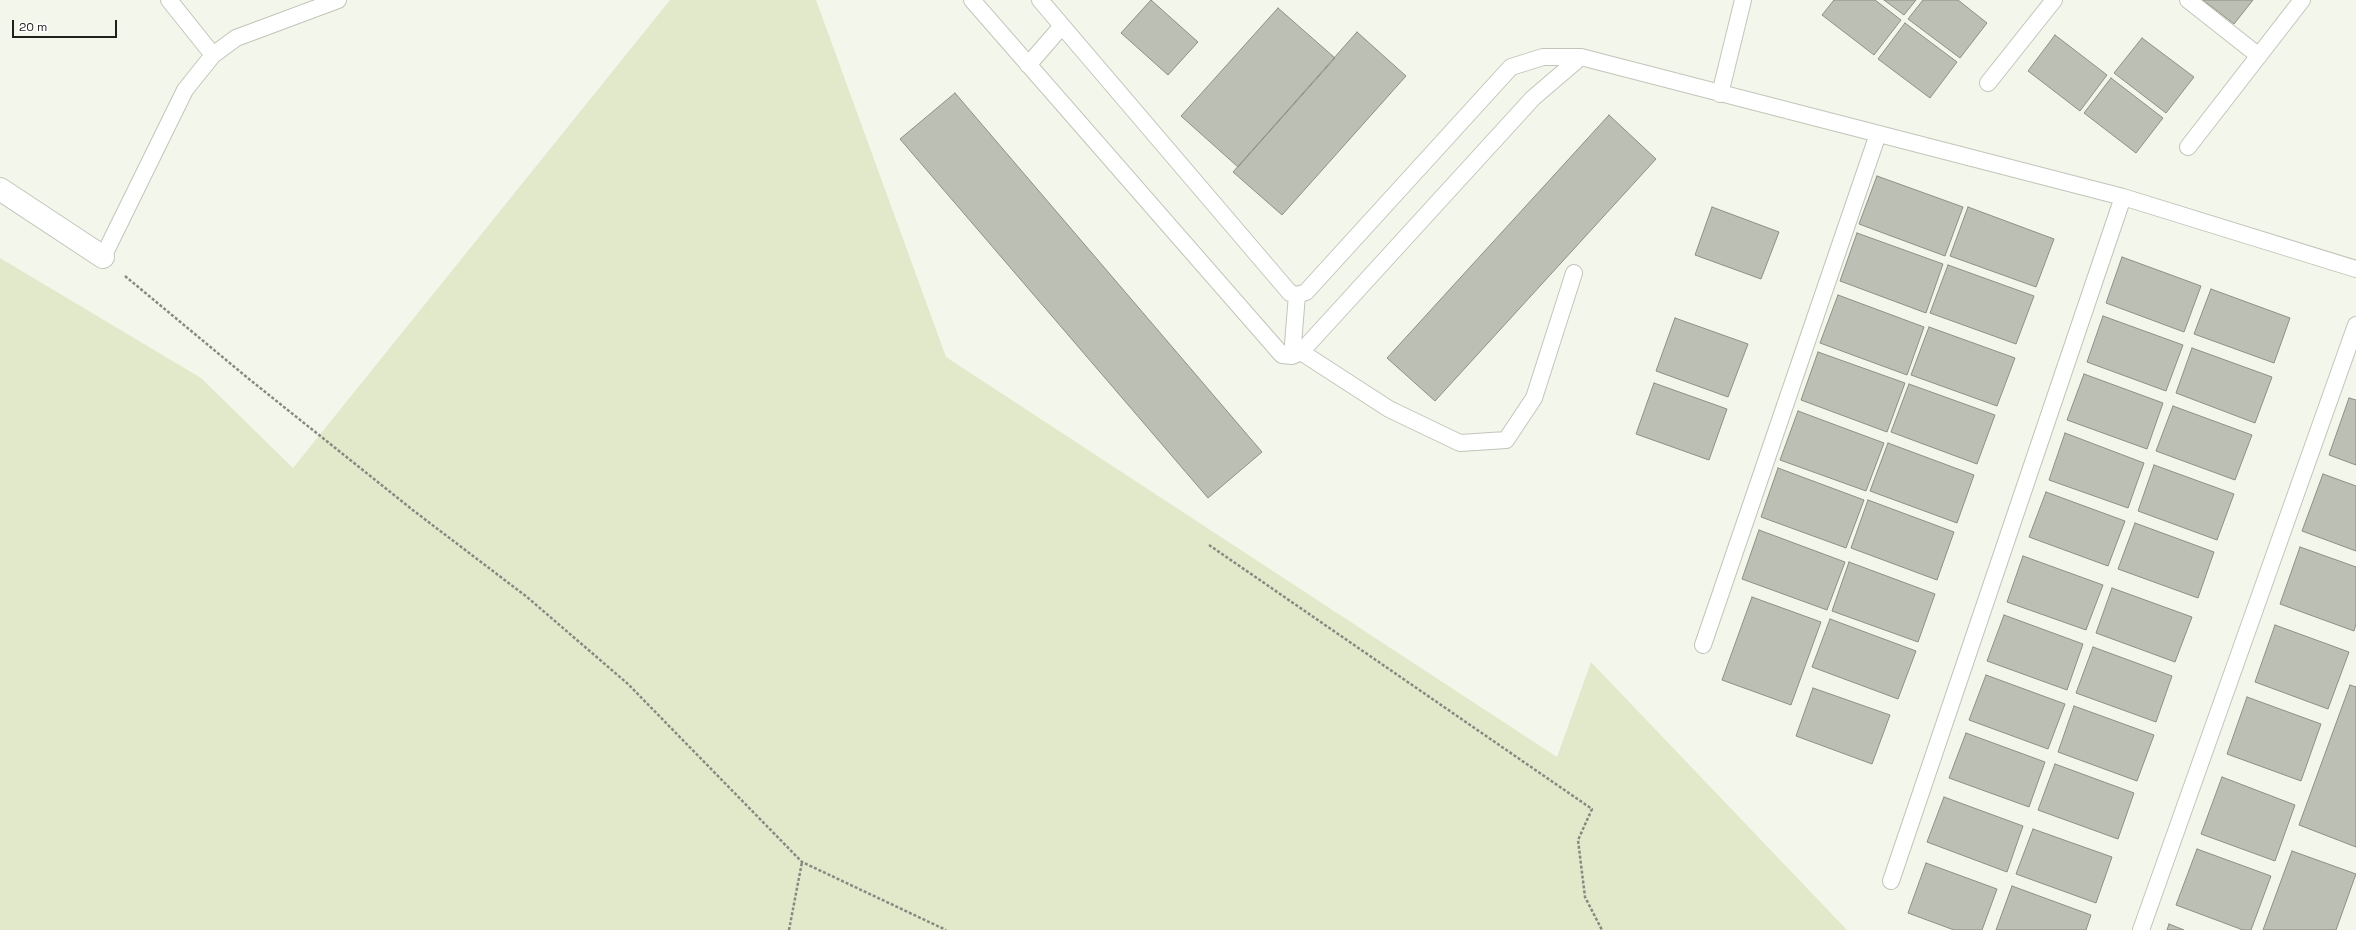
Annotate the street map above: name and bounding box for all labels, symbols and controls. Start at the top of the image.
scale bar [14,12,119,38]
text: 20 m [19,19,47,35]

